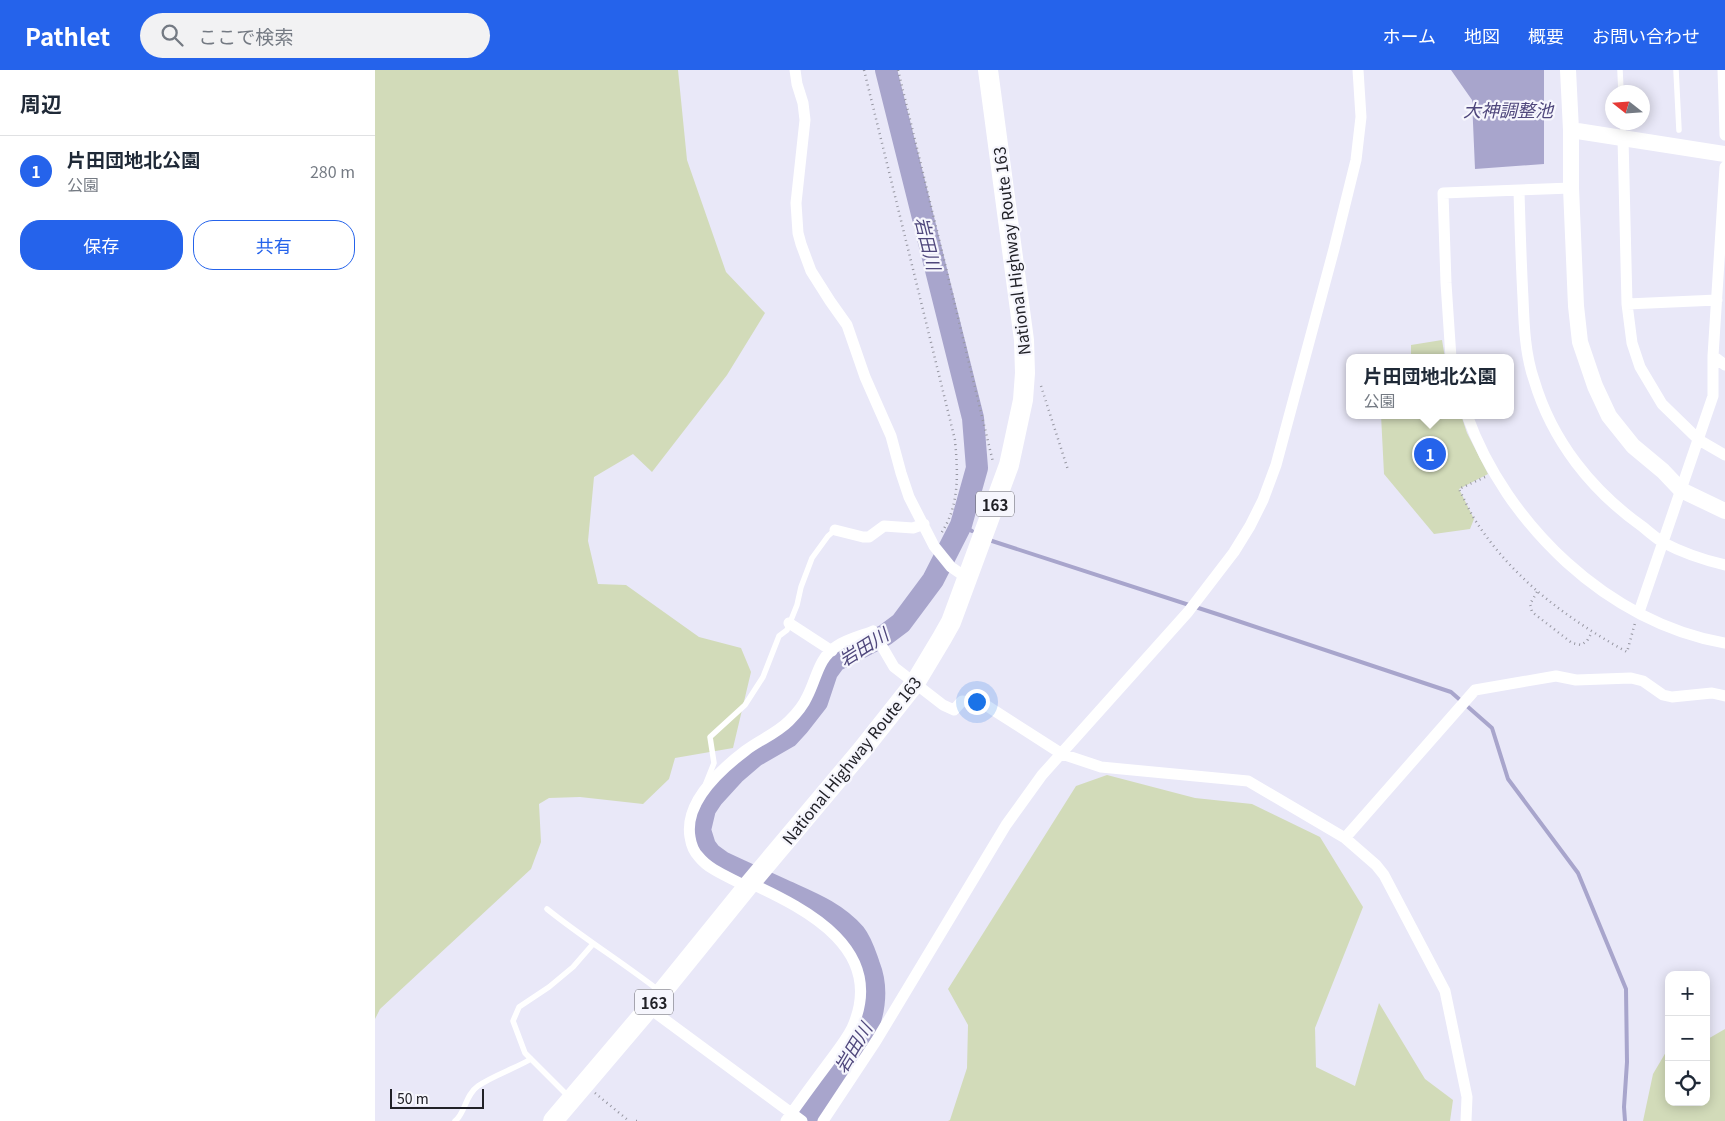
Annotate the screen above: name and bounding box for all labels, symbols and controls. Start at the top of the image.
search box [140,13,490,58]
text: Pathlet [25,18,110,53]
icon: search [158,21,186,49]
text: ここで検索 [198,22,293,49]
text: ホーム [1383,22,1436,48]
text: 地図 [1464,22,1500,48]
text: 概要 [1528,22,1564,48]
text: お問い合わせ [1592,22,1700,48]
north arrow [1605,85,1650,130]
text: 周辺 [20,88,62,118]
water label: 大神調整池 [1463,96,1555,122]
text: 片田団地北公園 [67,145,200,172]
street label: National Highway Route 163 [986,145,1036,357]
text: 1 [31,159,41,183]
text: 280 m [310,159,355,183]
text: 公園 [67,172,99,196]
water label: 岩田川 [910,214,949,274]
button: 保存 [20,220,183,270]
button: 共有 [193,220,355,270]
popup [1346,354,1514,419]
text: 片田団地北公園 [1363,361,1497,388]
text: 公園 [1363,388,1396,412]
pin: 1 [1414,435,1446,473]
road number: 163 [976,492,1014,516]
water label: 岩田川 [833,620,894,671]
street label: National Highway Route 163 [776,671,926,849]
your location [964,689,990,715]
map controls [1665,971,1710,1106]
button: + [1665,971,1710,1016]
road number: 163 [635,990,673,1014]
water label: 岩田川 [827,1015,878,1077]
button: − [1665,1016,1710,1061]
button: locate [1665,1061,1710,1106]
scale bar [390,1086,484,1109]
text: 50 m [397,1088,429,1108]

